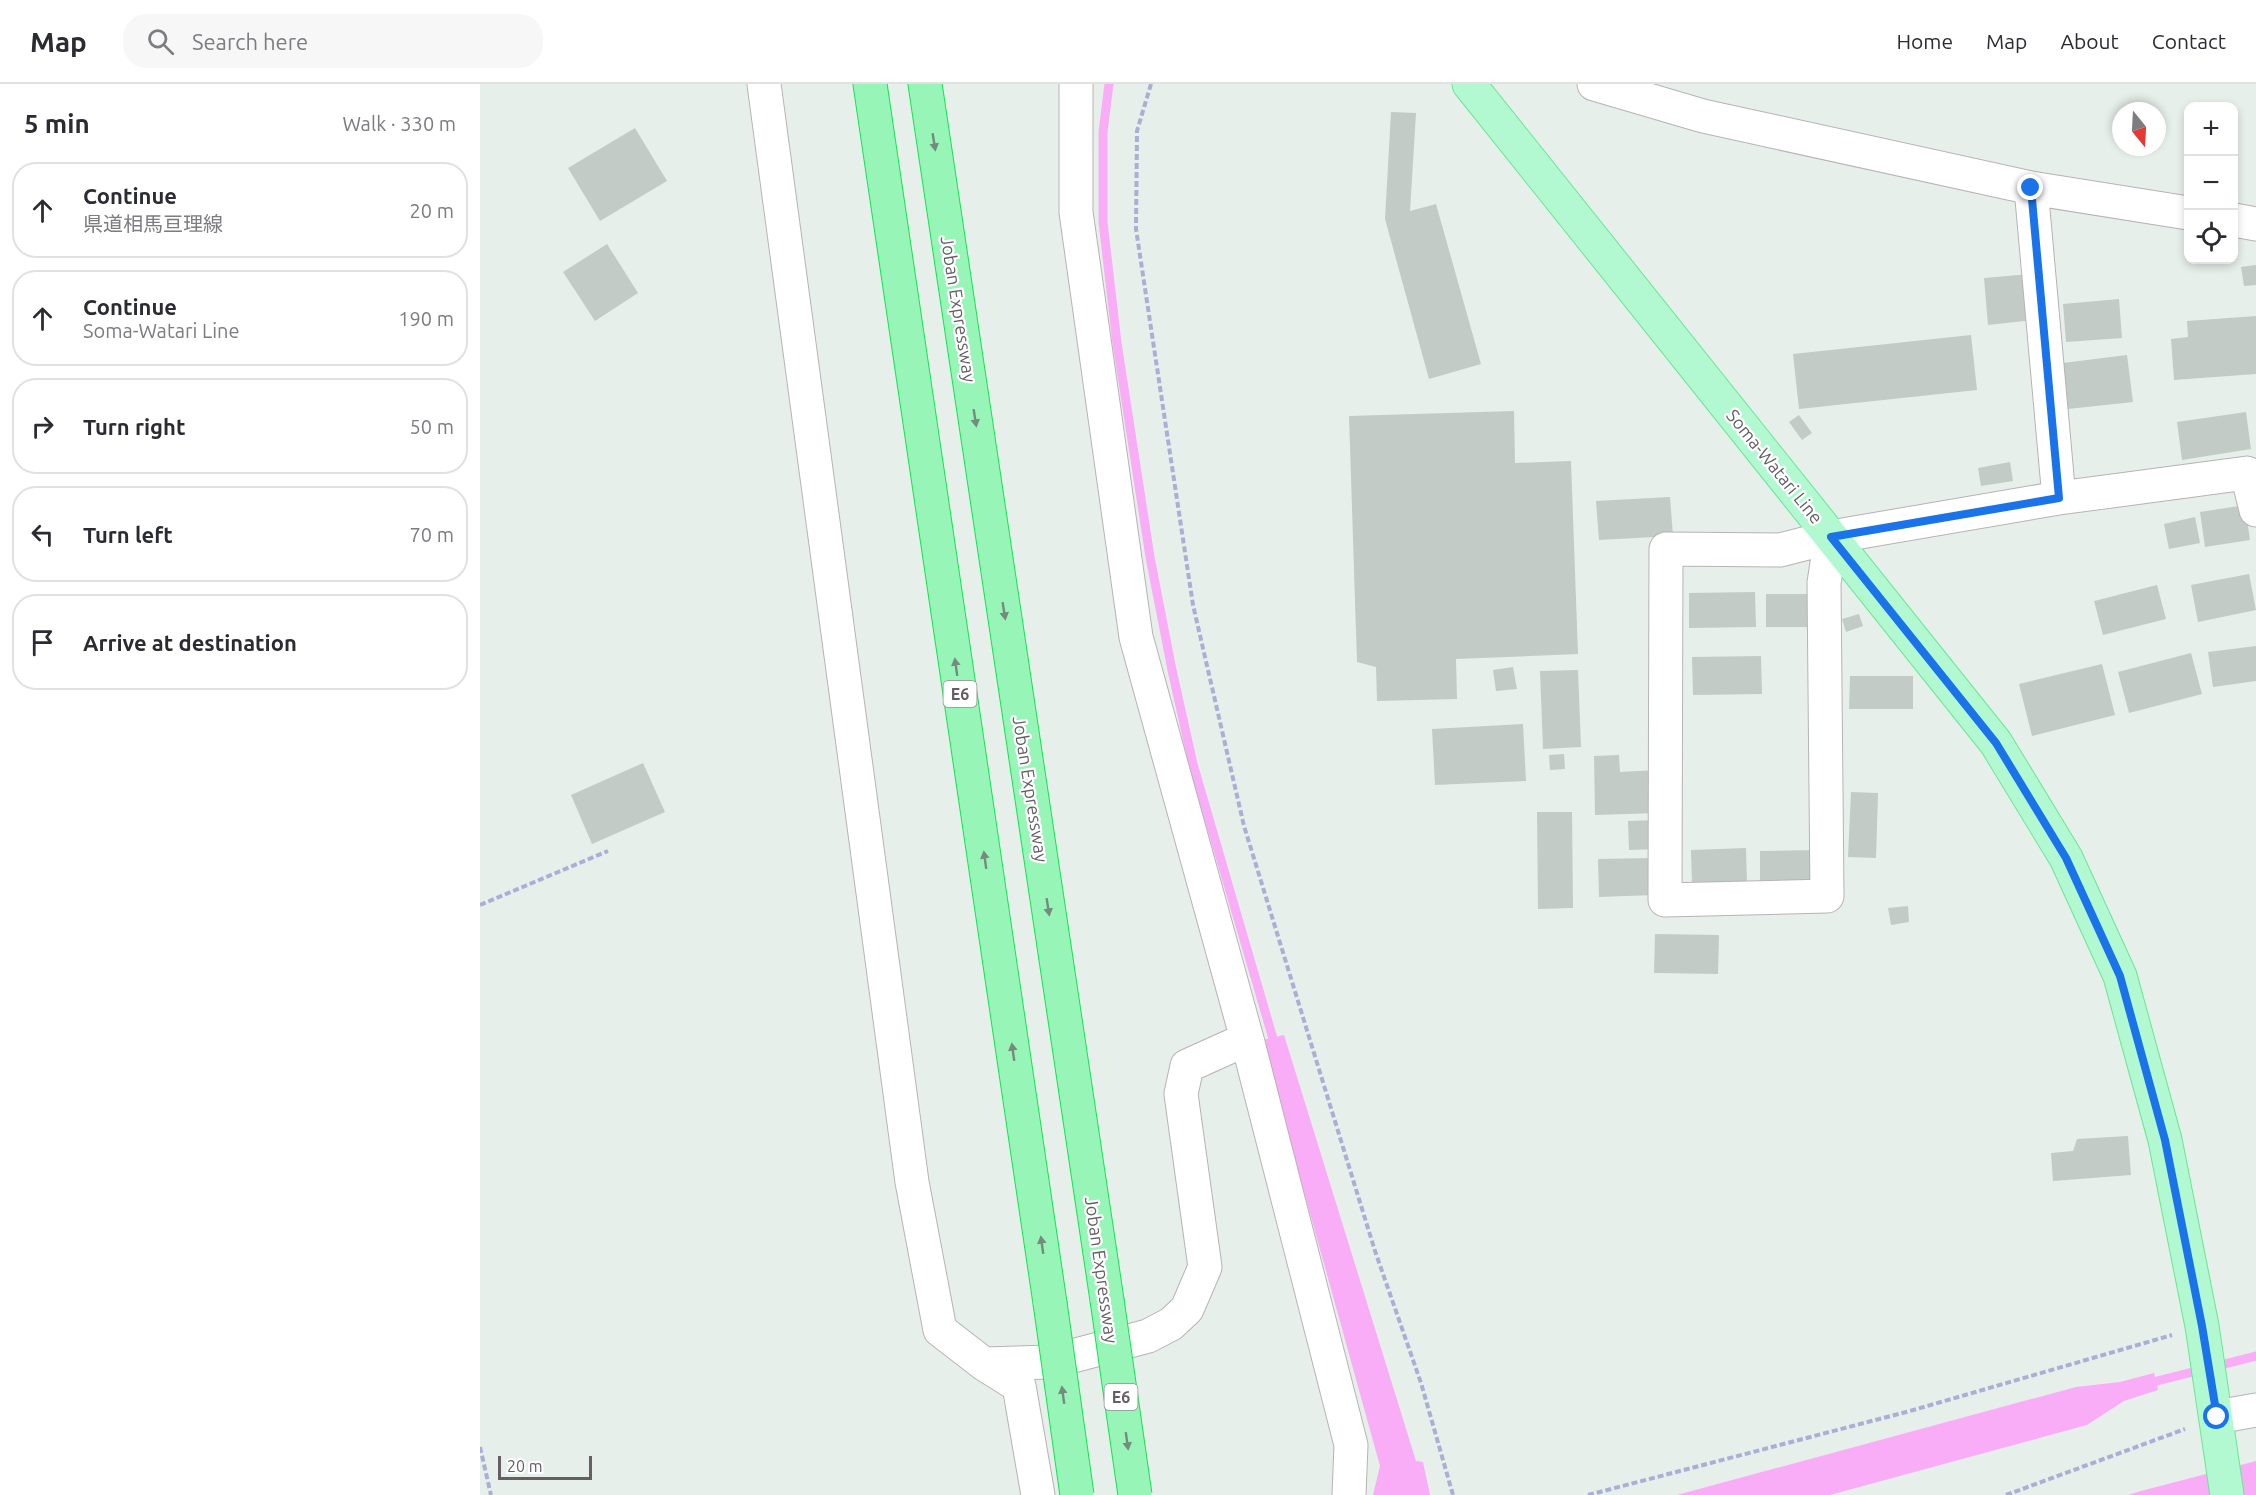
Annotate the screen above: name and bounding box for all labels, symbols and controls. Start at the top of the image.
search box [123,14,543,68]
icon: search [144,25,177,58]
text: Map [30,26,87,57]
text: Search here [192,29,308,54]
text: Home [1896,29,1953,53]
text: Map [1986,29,2027,53]
text: About [2060,29,2119,53]
text: Contact [2152,29,2226,53]
north arrow [2112,102,2166,156]
map controls [2184,102,2238,264]
button: + [2184,102,2238,156]
text: 5 min [24,109,90,138]
text: Walk · 330 m [343,112,456,135]
one-way arrow [929,132,938,151]
button: − [2184,156,2238,210]
route end [2017,174,2043,200]
text: Continue [83,183,177,208]
icon: ahead [26,194,59,227]
text: 20 m [410,199,454,222]
button: locate [2184,210,2238,264]
text: 県道相馬亘理線 [83,212,223,235]
street label: Joban Expressway [938,234,980,384]
text: Continue [83,294,177,319]
icon: ahead [26,302,59,335]
text: 190 m [398,307,454,330]
text: Soma-Watari Line [83,319,240,342]
street label: Soma-Watari Line [1723,405,1827,527]
one-way arrow [970,408,979,427]
icon: right [26,410,59,443]
text: Turn right [83,414,185,439]
text: 50 m [410,415,454,438]
icon: left [26,518,59,551]
text: Turn left [83,522,173,547]
text: 70 m [410,523,454,546]
one-way arrow [999,601,1008,620]
icon: arrive [26,626,59,659]
text: Arrive at destination [83,630,297,655]
one-way arrow [952,657,961,676]
road number: E6 [944,681,976,707]
street label: Joban Expressway [1010,714,1052,864]
one-way arrow [980,850,989,869]
one-way arrow [1044,898,1053,917]
one-way arrow [1009,1043,1018,1062]
street label: Joban Expressway [1082,1195,1122,1345]
one-way arrow [1037,1236,1046,1255]
road number: E6 [1104,1384,1138,1410]
one-way arrow [1059,1386,1068,1405]
route start [2203,1403,2229,1429]
one-way arrow [1123,1431,1132,1450]
scale bar [498,1453,592,1480]
text: 20 m [507,1457,543,1475]

